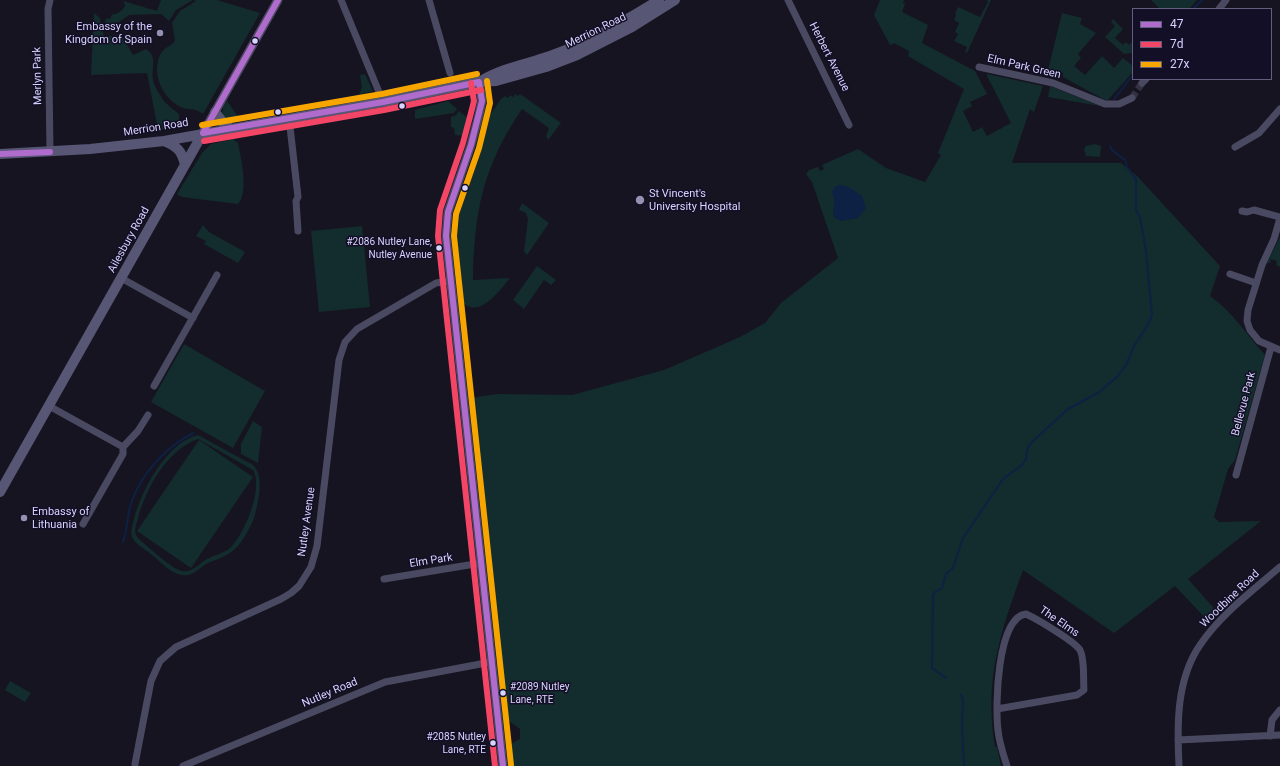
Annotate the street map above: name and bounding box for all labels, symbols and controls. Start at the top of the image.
legend [1132,8,1272,80]
street label: Merrion Road [563,11,629,51]
text: 47 [1170,17,1184,31]
place label: Embassy of the Kingdom of Spain [65,20,152,46]
street label: Herbert Avenue [806,20,852,94]
marker: Embassy of the Kingdom of Spain [155,28,165,38]
unlabelled marker [250,36,260,46]
text: 7d [1170,37,1184,51]
street label: Merlyn Park [31,47,45,105]
street label: Elm Park Green [986,52,1062,82]
text: 27x [1170,57,1189,71]
unlabelled marker [397,101,407,111]
unlabelled marker [273,107,283,117]
street label: Merrion Road [122,116,190,140]
unlabelled marker [460,183,470,193]
place label: St Vincent's University Hospital [649,187,740,213]
marker: St Vincent's University Hospital [634,194,646,206]
street label: Ailesbury Road [105,205,153,275]
place label: #2086 Nutley Lane, Nutley Avenue [346,236,432,260]
marker: #2086 Nutley Lane, Nutley Avenue [434,243,444,253]
street label: Bellevue Park [1229,370,1259,438]
street label: Nutley Avenue [296,486,318,558]
place label: Embassy of Lithuania [32,505,89,531]
marker: Embassy of Lithuania [19,513,29,523]
street label: Elm Park [409,551,453,571]
street label: Woodbine Road [1198,567,1262,631]
street label: The Elms [1036,604,1082,640]
street label: Nutley Road [300,675,360,711]
place label: #2089 Nutley Lane, RTE [510,681,569,704]
marker: #2089 Nutley Lane, RTE [498,688,508,698]
place label: #2085 Nutley Lane, RTE [427,731,486,754]
marker: #2085 Nutley Lane, RTE [488,738,498,748]

